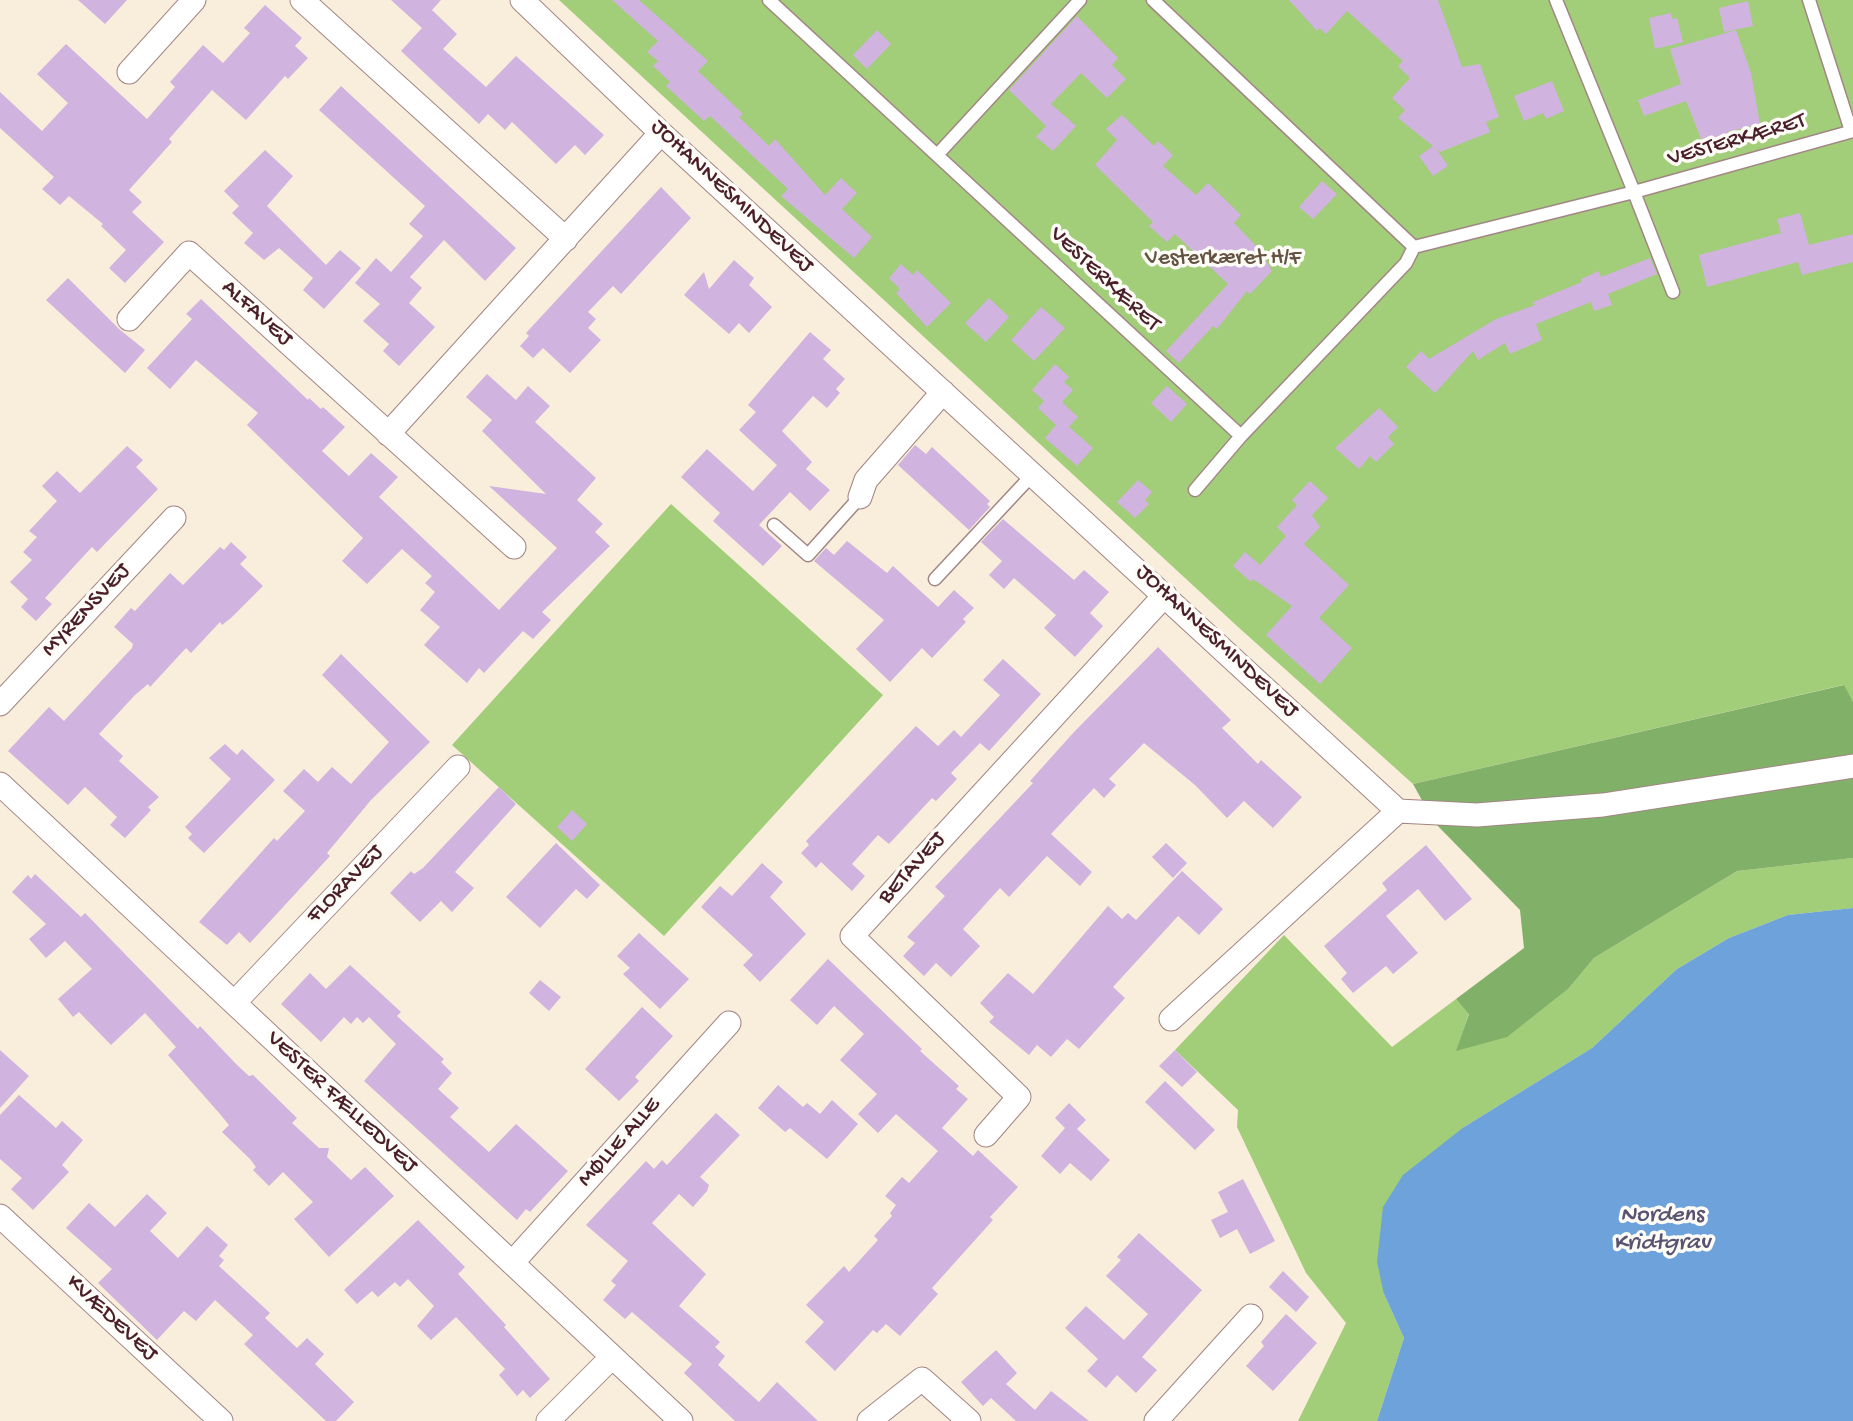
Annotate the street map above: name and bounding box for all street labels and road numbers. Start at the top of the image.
street label: VESTERKÆRET [1665,108,1809,174]
street label: JOHANNESMINDEVEJ [644,114,818,280]
street label: VESTERKÆRET [1043,222,1165,338]
street label: ALFAVEJ [215,275,297,353]
street label: MYRENSVEJ [37,558,137,664]
street label: JOHANNESMINDEVEJ [1129,559,1303,725]
street label: BETAVEJ [873,827,953,911]
street label: FLORAVEJ [302,840,390,930]
street label: VESTER FÆLLEDVEJ [260,1026,422,1180]
street label: MØLLE ALLE [573,1092,667,1194]
street label: KVÆDEVEJ [60,1270,162,1368]

